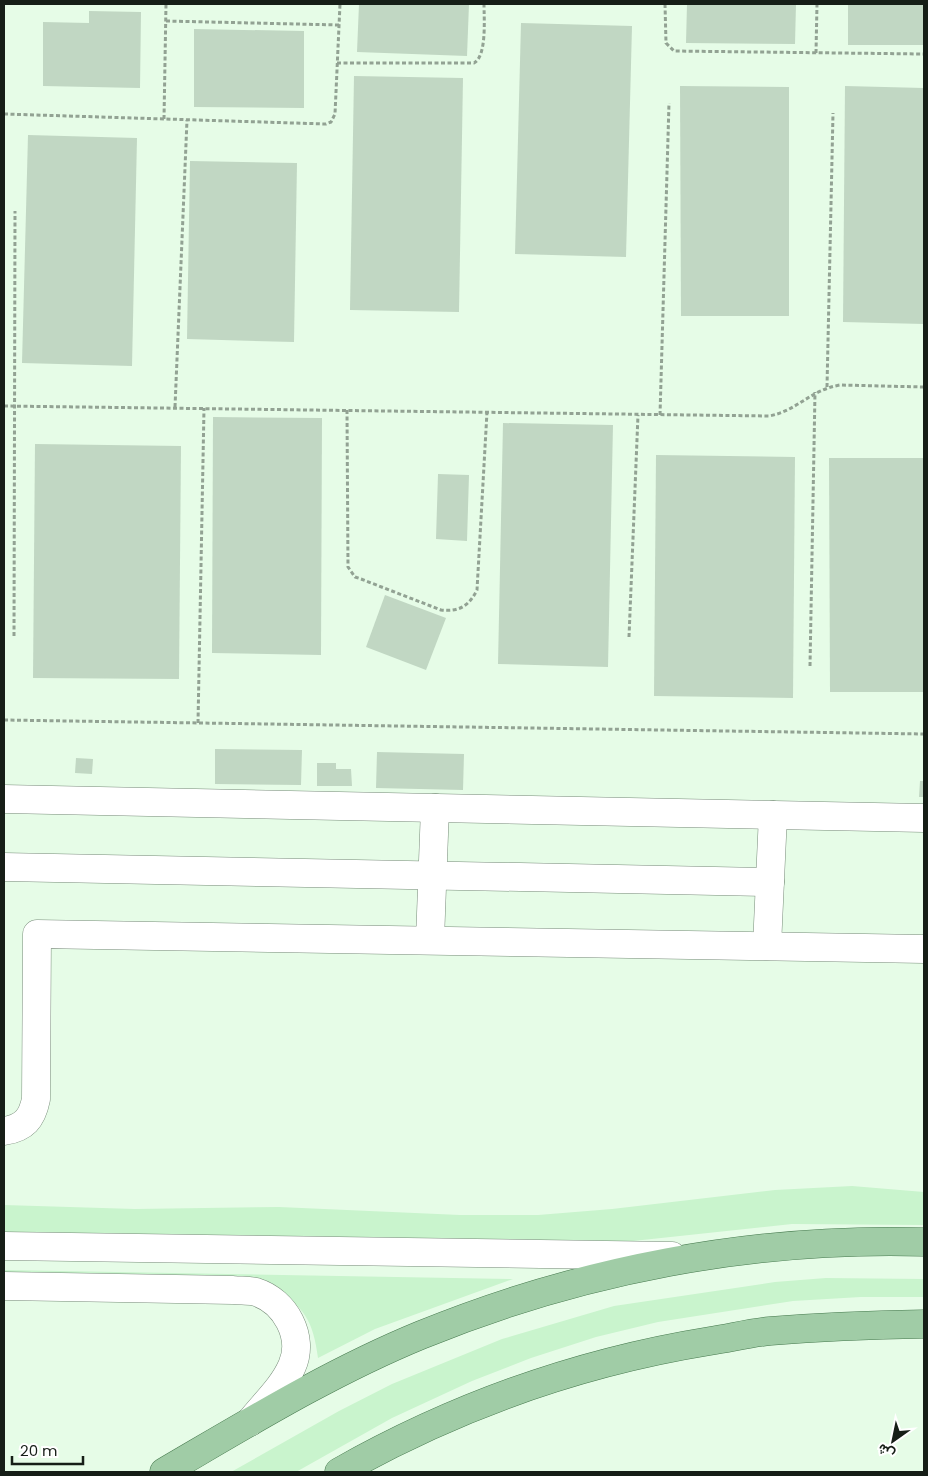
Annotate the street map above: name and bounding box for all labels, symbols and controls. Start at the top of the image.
north arrow [868,1416,918,1466]
scale bar [12,1434,84,1466]
text: ش [873,1439,898,1465]
text: 20 m [20,1440,58,1461]

